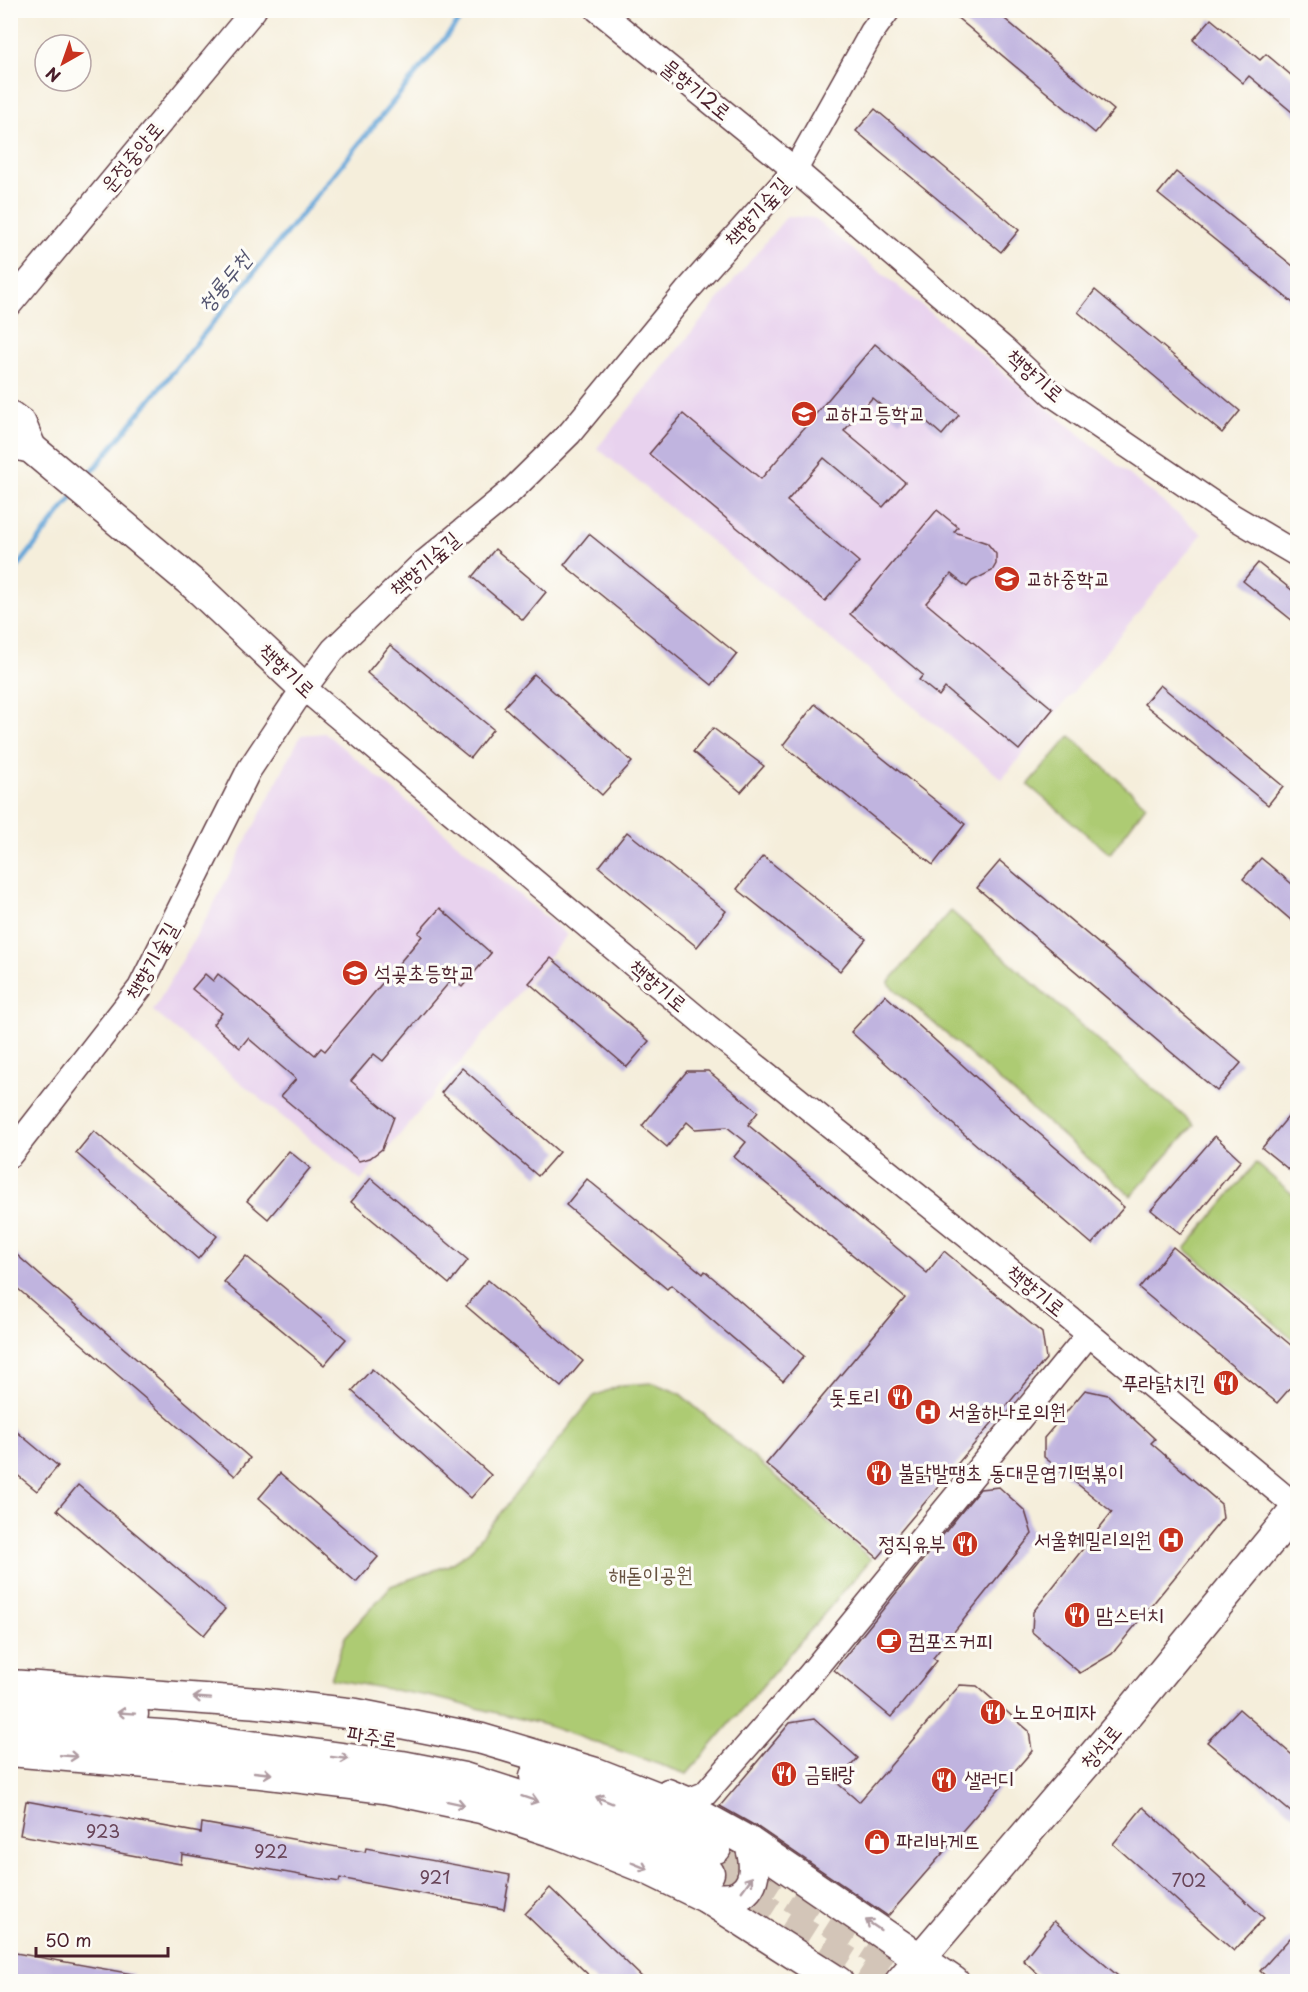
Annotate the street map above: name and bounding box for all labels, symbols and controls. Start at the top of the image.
north arrow [33,33,93,93]
street label: 물향기2로 [655,50,739,127]
text: N [40,62,65,89]
street label: 운정중앙로 [91,113,170,198]
street label: 책향기숲길 [715,168,796,253]
water label: 청룡두천 [188,241,259,319]
street label: 책향기로 [1000,340,1072,409]
place label: 교하고등학교 [824,396,925,428]
school or university icon: 교하고등학교 [789,399,819,429]
street label: 책향기숲길 [382,522,466,603]
place label: 교하중학교 [1026,561,1111,593]
school or university icon: 교하중학교 [992,564,1022,594]
street label: 책향기로 [253,635,324,704]
street label: 책향기숲길 [116,915,185,1005]
street label: 책향기로 [623,950,695,1018]
place label: 석곶초등학교 [374,955,475,987]
school or university icon: 석곶초등학교 [340,958,370,988]
street label: 책향기로 [1001,1256,1074,1323]
place label: 푸라닭치킨 [1122,1365,1206,1397]
restaurant icon: 푸라닭치킨 [1211,1368,1241,1398]
place label: 돗토리 [829,1379,880,1411]
restaurant icon: 돗토리 [885,1382,915,1412]
place label: 서울하나로의원 [948,1394,1066,1426]
hospital icon: 서울하나로의원 [913,1397,943,1427]
place label: 불닭발땡초 동대문엽기떡볶이 [898,1455,1125,1487]
restaurant icon: 불닭발땡초 동대문엽기떡볶이 [864,1458,894,1488]
place label: 서울훼밀리의원 [1034,1522,1152,1554]
hospital icon: 서울훼밀리의원 [1156,1525,1186,1555]
place label: 정직유부 [878,1526,946,1558]
restaurant icon: 정직유부 [950,1529,980,1559]
park label: 해돋이공원 [609,1557,693,1589]
place label: 맘스터치 [1096,1597,1164,1629]
restaurant icon: 맘스터치 [1062,1600,1092,1630]
place label: 컴포즈커피 [908,1623,993,1655]
cafe icon: 컴포즈커피 [874,1626,904,1656]
one-way arrow [192,1692,212,1703]
place label: 노모어피자 [1012,1694,1097,1726]
restaurant icon: 노모어피자 [978,1697,1008,1727]
one-way arrow [116,1707,136,1718]
street label: 파주로 [345,1716,400,1754]
street label: 청석로 [1071,1716,1128,1775]
one-way arrow [58,1751,78,1762]
one-way arrow [330,1752,350,1763]
place label: 금퇘랑 [804,1756,855,1788]
restaurant icon: 금퇘랑 [769,1759,799,1789]
place label: 샐러디 [964,1762,1015,1794]
restaurant icon: 샐러디 [929,1765,959,1795]
one-way arrow [253,1768,272,1779]
one-way arrow [520,1794,539,1805]
one-way arrow [596,1794,614,1805]
one-way arrow [446,1797,465,1809]
house number: 923 [86,1817,120,1844]
place label: 파리바게뜨 [896,1824,981,1856]
shop icon: 파리바게뜨 [862,1827,892,1857]
house number: 922 [254,1837,288,1864]
one-way arrow [630,1861,648,1872]
house number: 921 [420,1863,450,1890]
house number: 702 [1171,1866,1207,1893]
one-way arrow [741,1876,754,1892]
one-way arrow [866,1919,882,1931]
scale bar [36,1920,168,1958]
text: 50 m [45,1926,92,1953]

